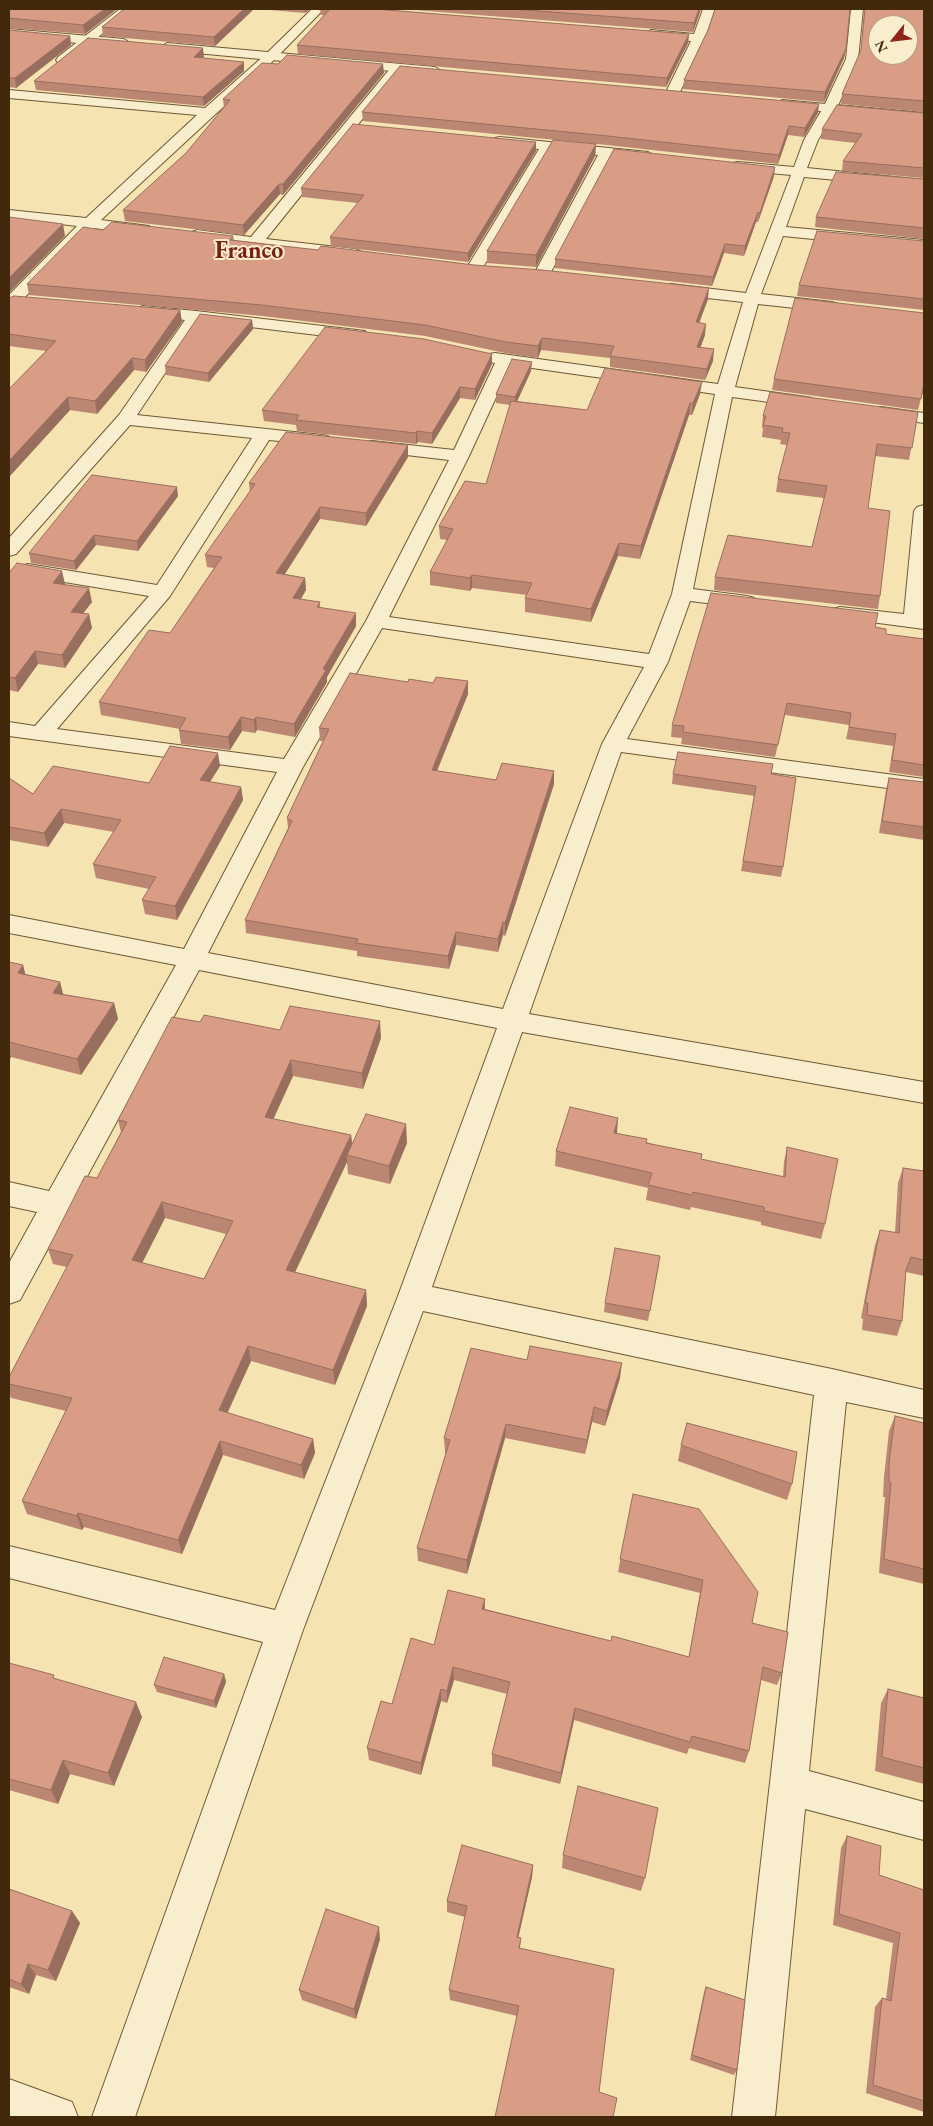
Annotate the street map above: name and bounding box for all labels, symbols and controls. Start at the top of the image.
north arrow [868,15,918,65]
text: N [870,37,891,56]
district label: Franco [215,237,283,265]

